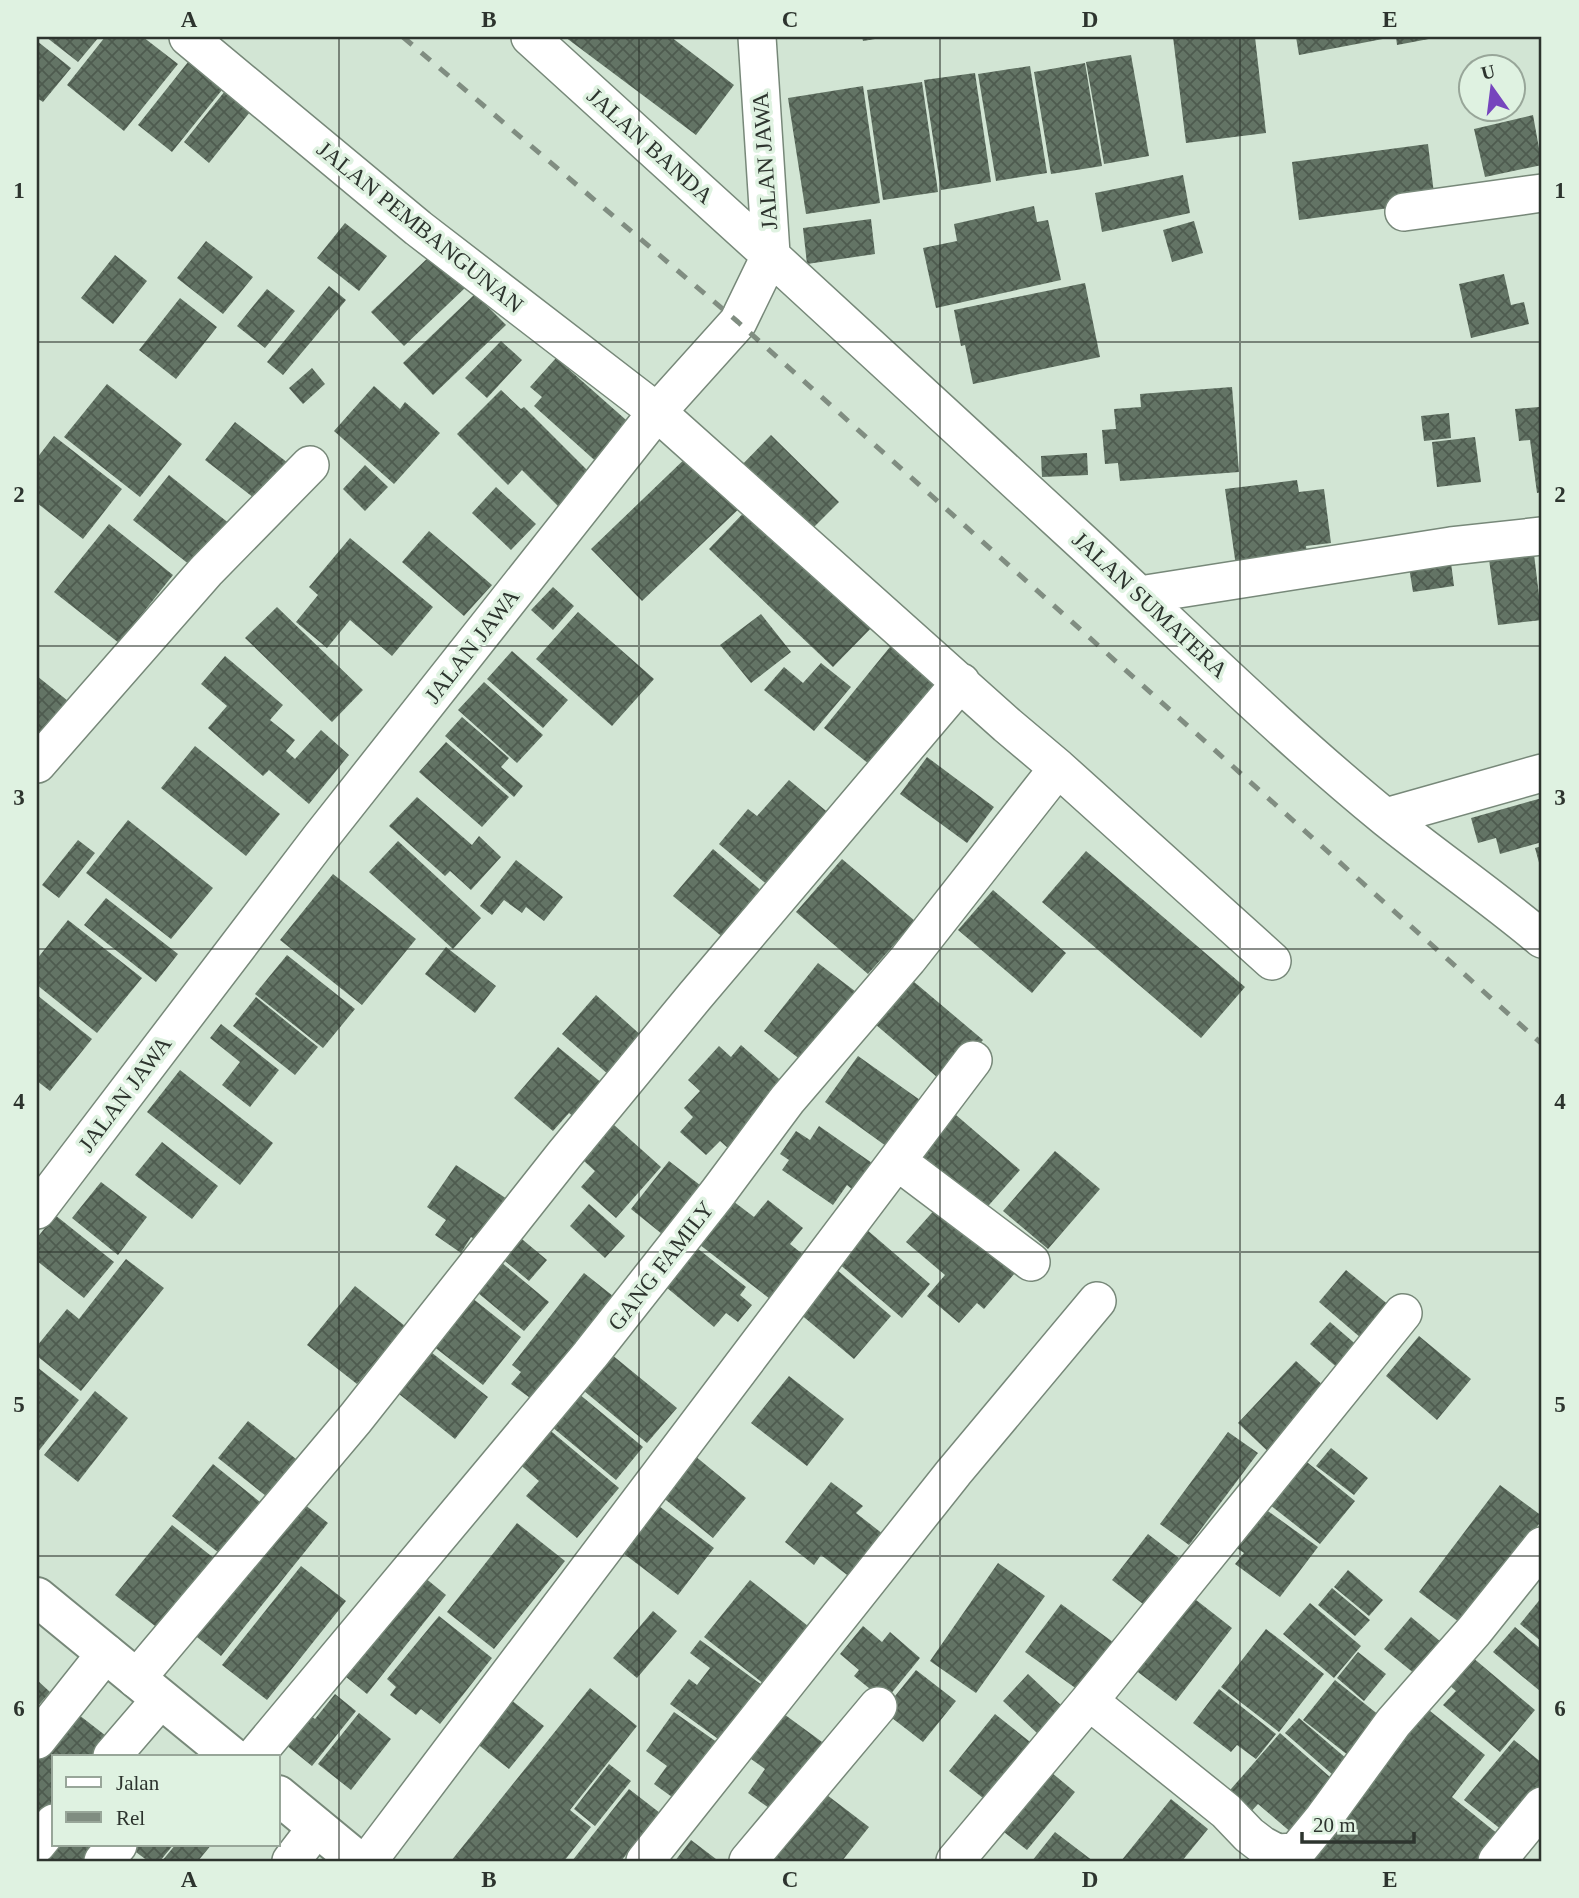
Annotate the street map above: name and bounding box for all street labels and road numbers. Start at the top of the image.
street label: JALAN BANDA [582,83,718,209]
street label: JALAN JAWA [748,91,782,231]
street label: JALAN PEMBANGUNAN [312,136,528,318]
street label: JALAN SUMATERA [1067,527,1233,683]
street label: JALAN JAWA [420,584,525,708]
street label: JALAN JAWA [73,1031,177,1157]
street label: GANG FAMILY [603,1196,719,1335]

